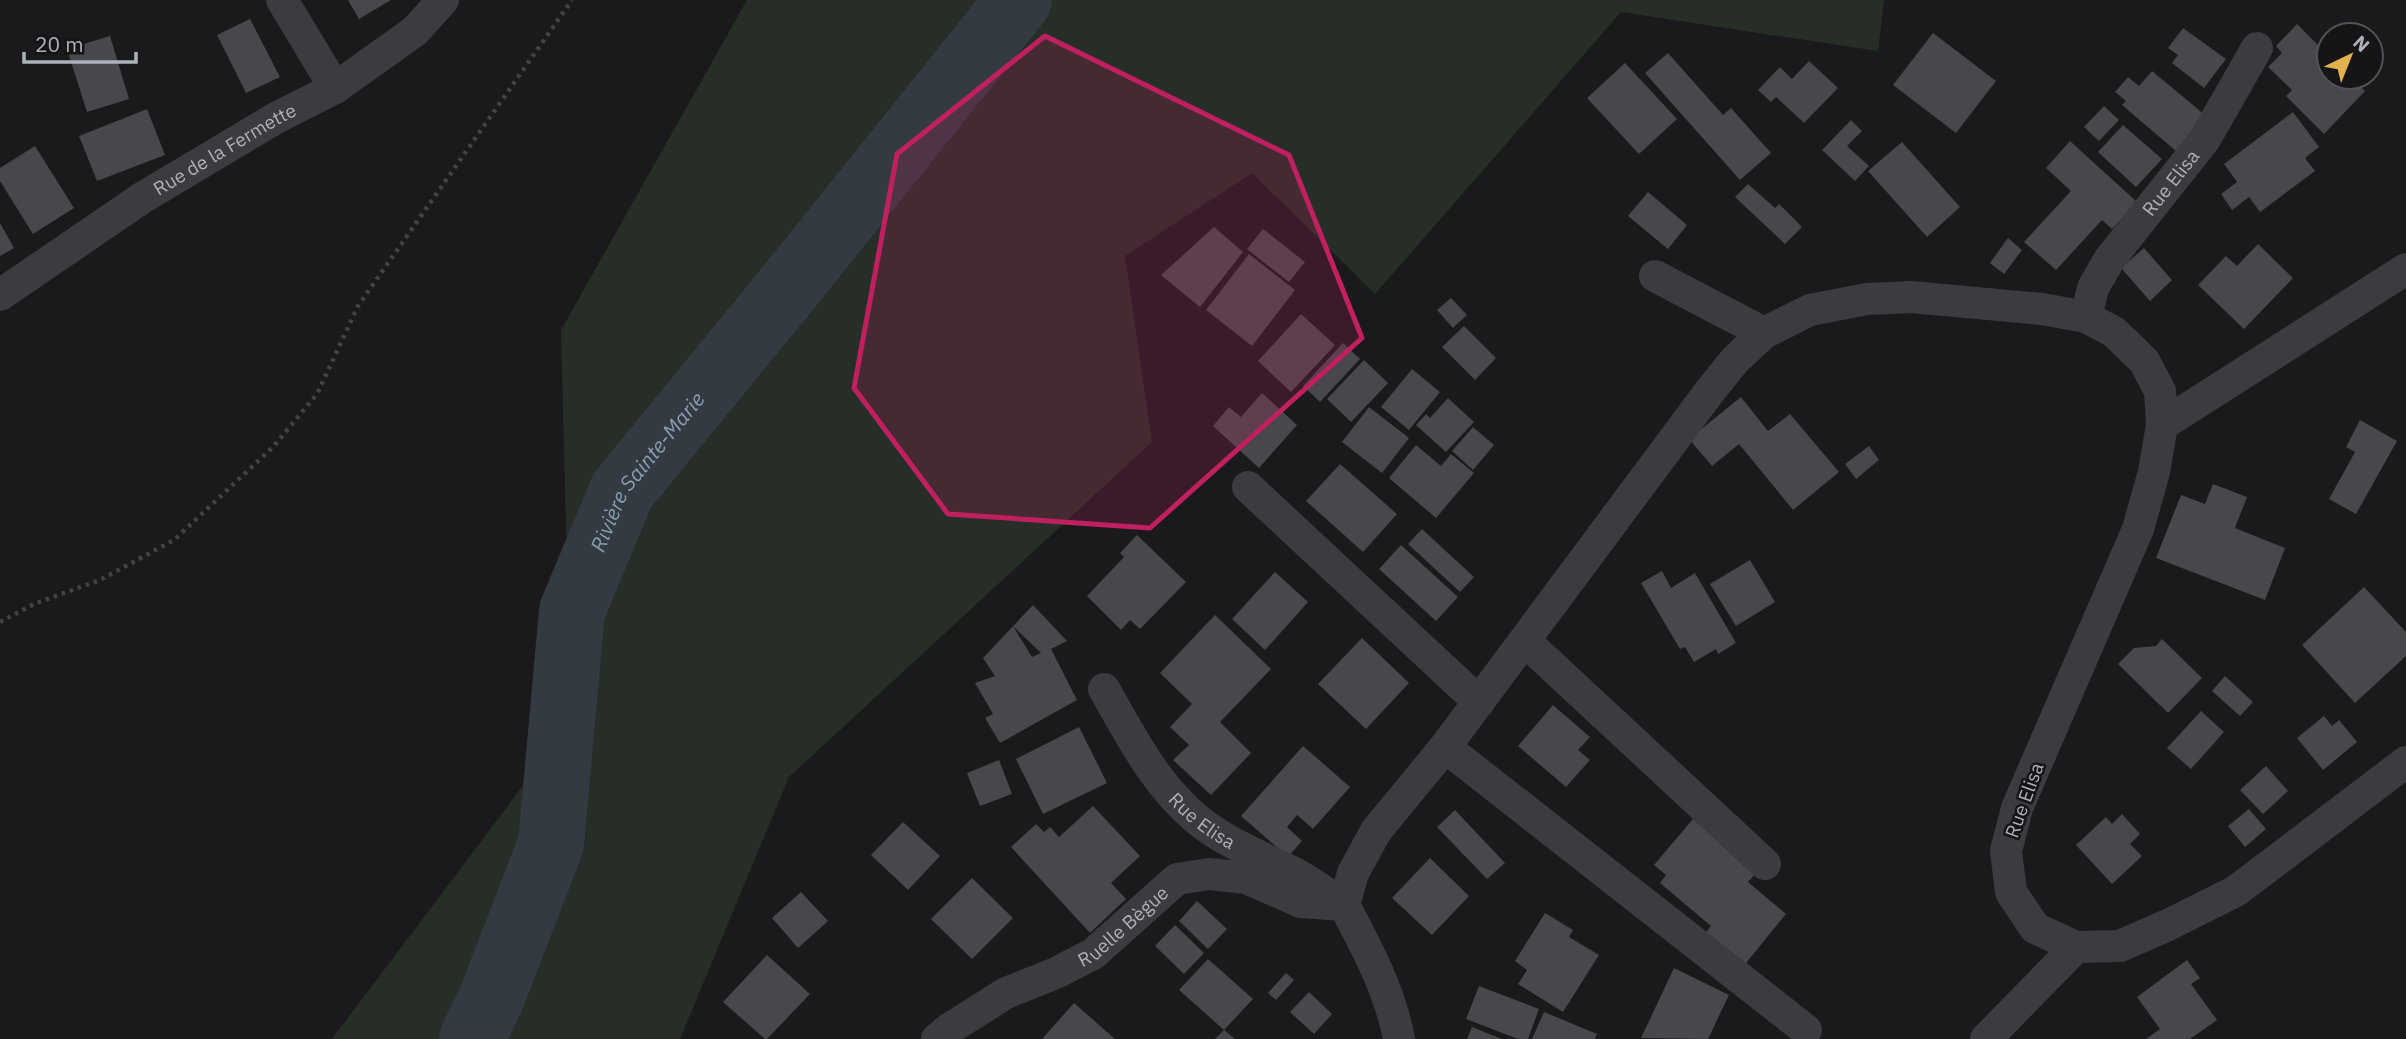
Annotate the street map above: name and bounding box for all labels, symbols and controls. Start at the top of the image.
scale bar [24,21,136,65]
north arrow [2315,21,2385,91]
text: 20 m [35,30,84,58]
text: N [2348,30,2375,57]
street label: Rue de la Fermette [149,98,300,201]
street label: Rue Elisa [2137,144,2204,221]
water label: Rivière Sainte-Marie [583,385,711,556]
street label: Rue Elisa [1999,759,2049,841]
street label: Rue Elisa [1164,787,1240,854]
street label: Ruelle Bègue [1073,881,1173,972]

